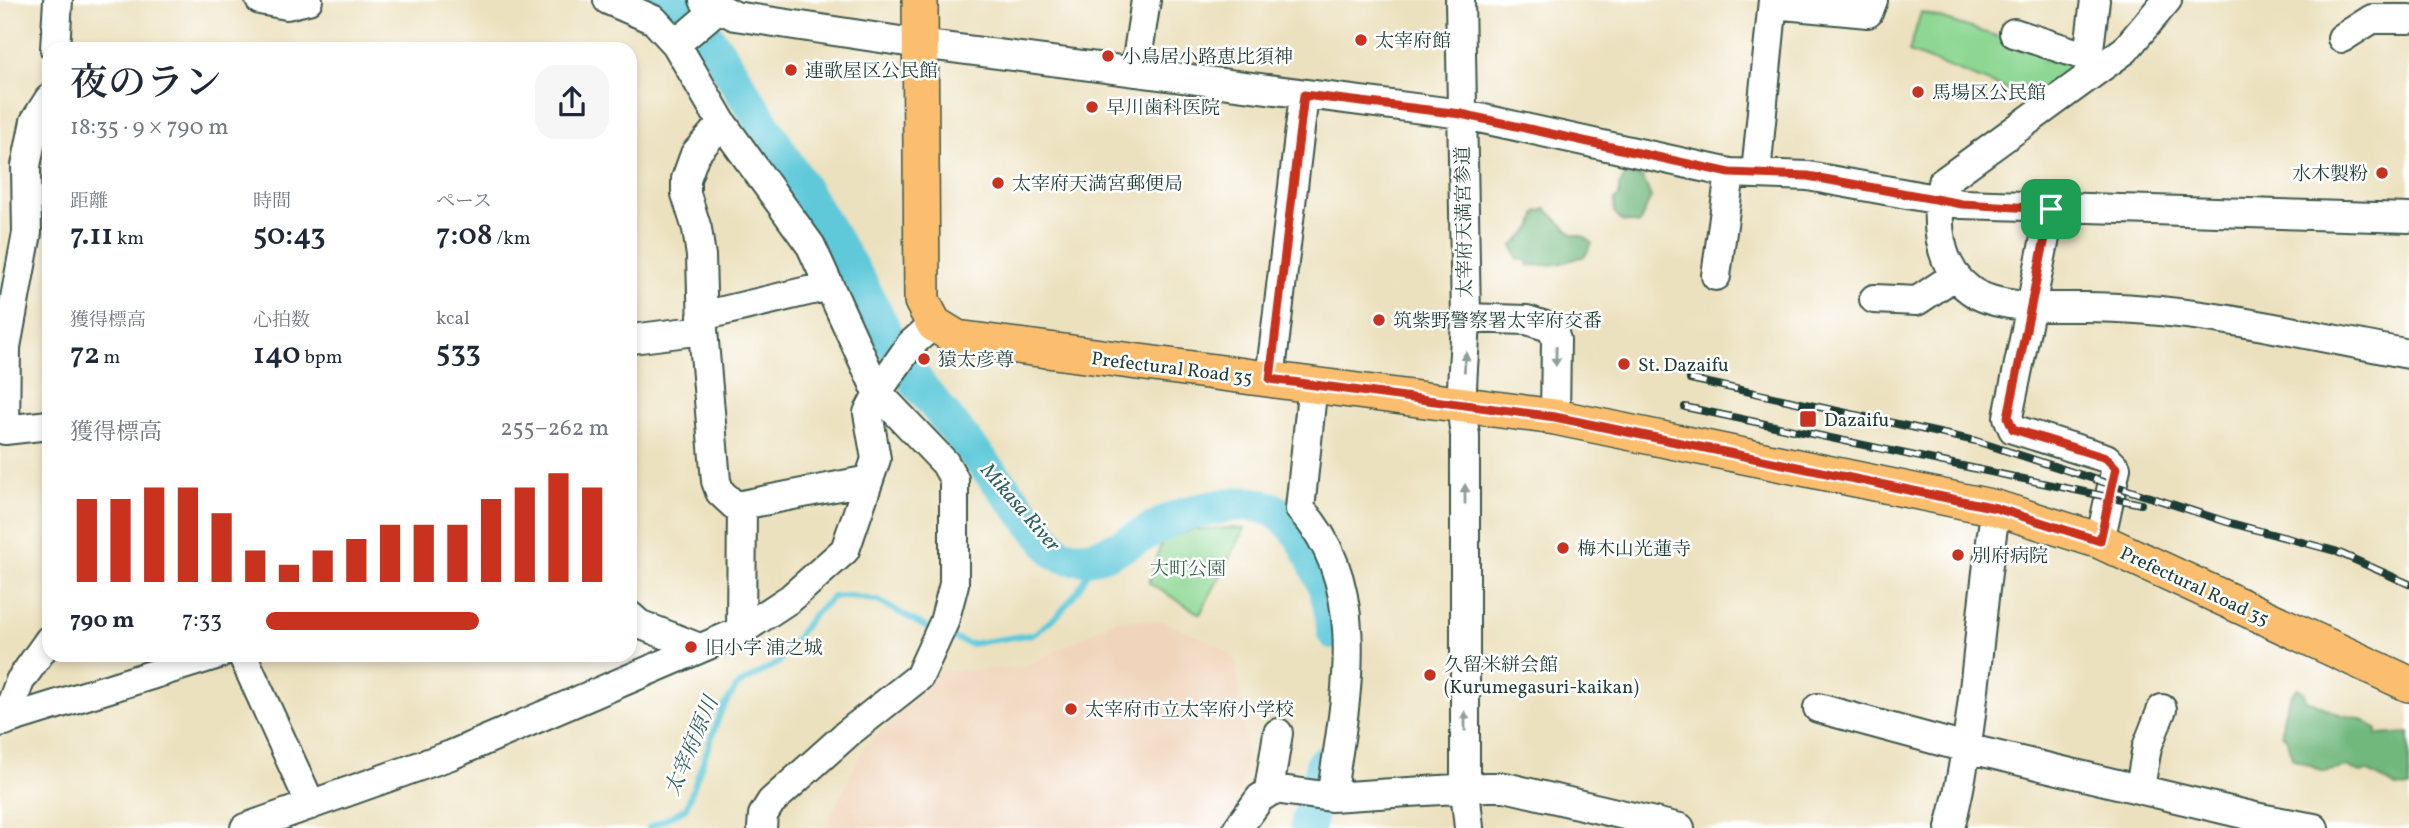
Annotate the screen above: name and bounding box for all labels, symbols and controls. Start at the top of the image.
place label: 太宰府館 [1375,29,1451,55]
marker: 太宰府館 [1353,32,1369,48]
place label: 小鳥居小路恵比須神 [1122,45,1293,71]
marker: 小鳥居小路恵比須神 [1100,48,1116,64]
text: 夜のラン [70,59,222,112]
place label: 連歌屋区公民館 [805,59,938,85]
marker: 連歌屋区公民館 [783,62,799,78]
button: share [535,65,609,139]
place label: 馬場区公民館 [1932,81,2046,107]
marker: 馬場区公民館 [1910,84,1926,100]
place label: 早川歯科医院 [1106,96,1220,122]
marker: 早川歯科医院 [1084,99,1100,115]
text: 18:35 · 9 × 790 m [70,112,229,144]
street label: 太宰府天満宮参道 [1451,146,1479,298]
place label: 水木製粉 [2292,162,2368,188]
marker: 水木製粉 [2374,165,2390,181]
place label: 太宰府天満宮郵便局 [1012,172,1183,198]
marker: 太宰府天満宮郵便局 [990,175,1006,191]
pin [2021,179,2081,239]
text: 距離 [70,189,108,215]
text: 時間 [253,189,291,215]
text: ペース [436,189,492,215]
icon: arrive [2032,190,2070,228]
text: 7.11 [70,215,113,257]
text: 50:43 [253,215,326,257]
text: 7:08 [436,215,493,257]
text: km [113,226,144,252]
text: /km [493,226,531,252]
text: kcal [436,306,470,332]
text: 獲得標高 [70,308,146,334]
text: 心拍数 [253,308,310,334]
place label: 筑紫野警察署太宰府交番 [1393,309,1602,335]
marker: 筑紫野警察署太宰府交番 [1371,312,1387,328]
text: 533 [436,332,481,374]
text: 72 [70,334,100,376]
text: 140 [253,334,301,376]
text: m [100,345,120,371]
text: bpm [301,345,343,371]
one-way arrow [1550,345,1562,367]
street label: Prefectural Road 35 [1090,346,1254,392]
place label: 猿太彦尊 [938,348,1014,374]
marker: 猿太彦尊 [916,351,932,367]
one-way arrow [1460,351,1471,373]
place label: St. Dazaifu [1638,353,1729,379]
marker: St. Dazaifu [1616,356,1632,372]
place label: Dazaifu [1824,408,1889,434]
marker: Dazaifu [1798,409,1818,429]
text: 255–262 m [500,413,609,445]
text: 獲得標高 [70,417,162,449]
water label: Mikasa River [973,457,1067,559]
one-way arrow [1459,482,1471,504]
place label: 梅木山光蓮寺 [1577,537,1691,563]
marker: 梅木山光蓮寺 [1555,540,1571,556]
street label: Prefectural Road 35 [2115,541,2273,633]
place label: 別府病院 [1972,544,2048,570]
marker: 別府病院 [1950,547,1966,563]
park label: 大町公園 [1150,557,1226,583]
text: 790 m [70,605,134,637]
text: 7:33 [182,605,222,637]
place label: 旧小字 浦之城 [705,636,823,662]
marker: 旧小字 浦之城 [683,639,699,655]
place label: 久留米絣会館 (Kurumegasuri-kaikan) [1444,653,1639,701]
marker: 久留米絣会館 (Kurumegasuri-kaikan) [1422,667,1438,683]
water label: 太宰府原川 [659,691,727,801]
place label: 太宰府市立太宰府小学校 [1085,698,1294,724]
marker: 太宰府市立太宰府小学校 [1063,701,1079,717]
one-way arrow [1459,710,1471,732]

